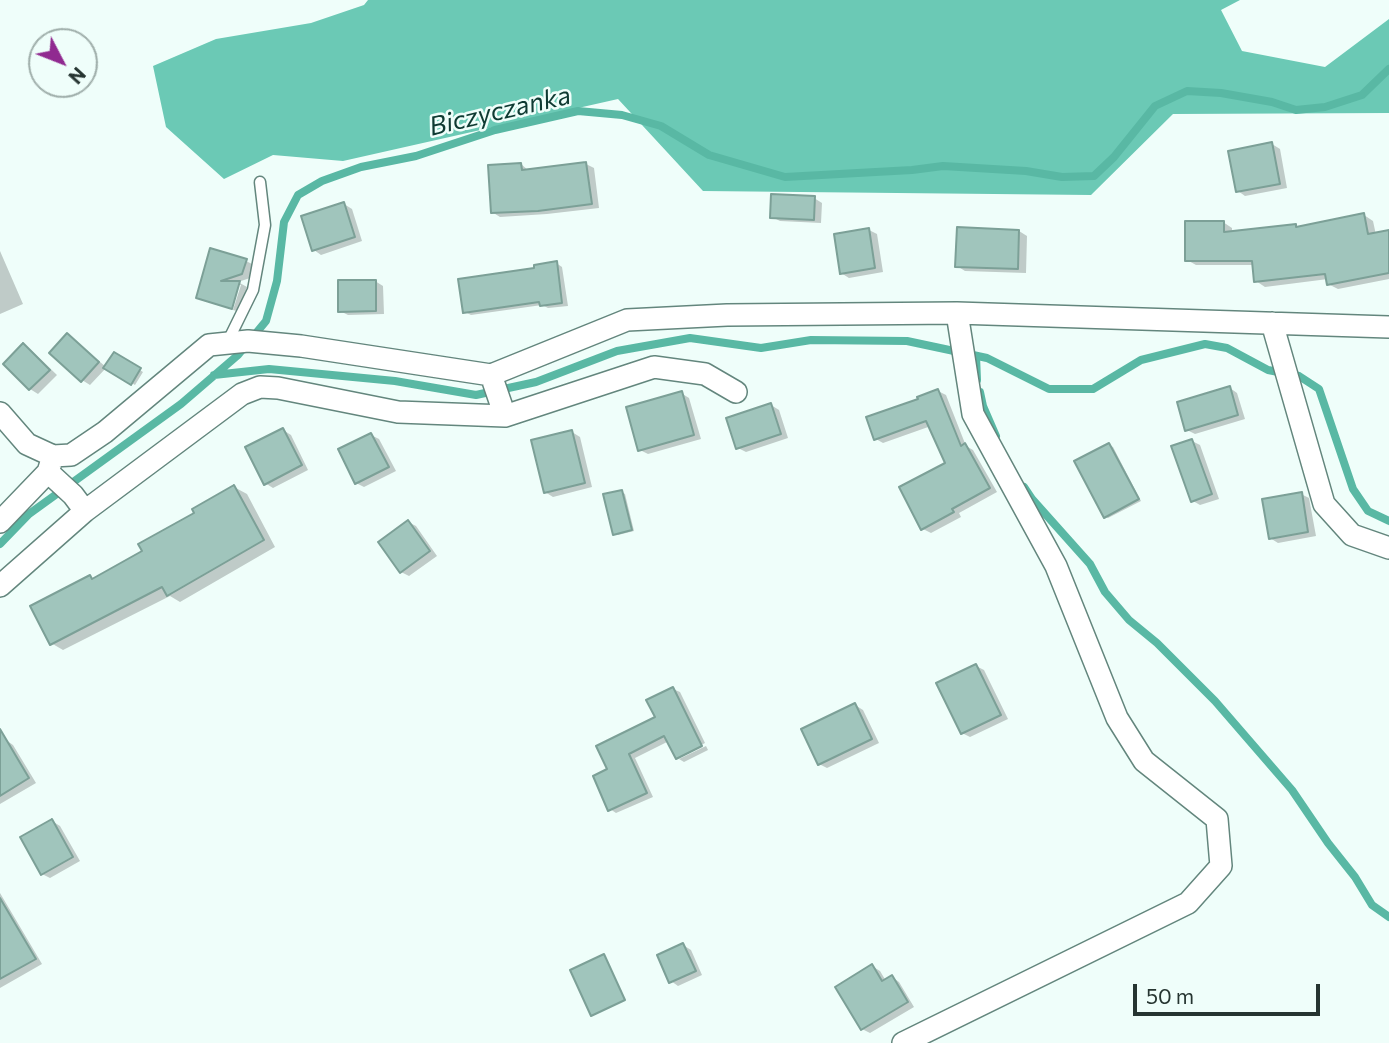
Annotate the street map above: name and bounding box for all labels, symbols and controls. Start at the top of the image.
north arrow [28,28,98,98]
text: N [64,63,91,89]
water label: Biczyczanka [426,80,574,142]
scale bar [1137,970,1324,1014]
text: 50 m [1146,983,1194,1008]

